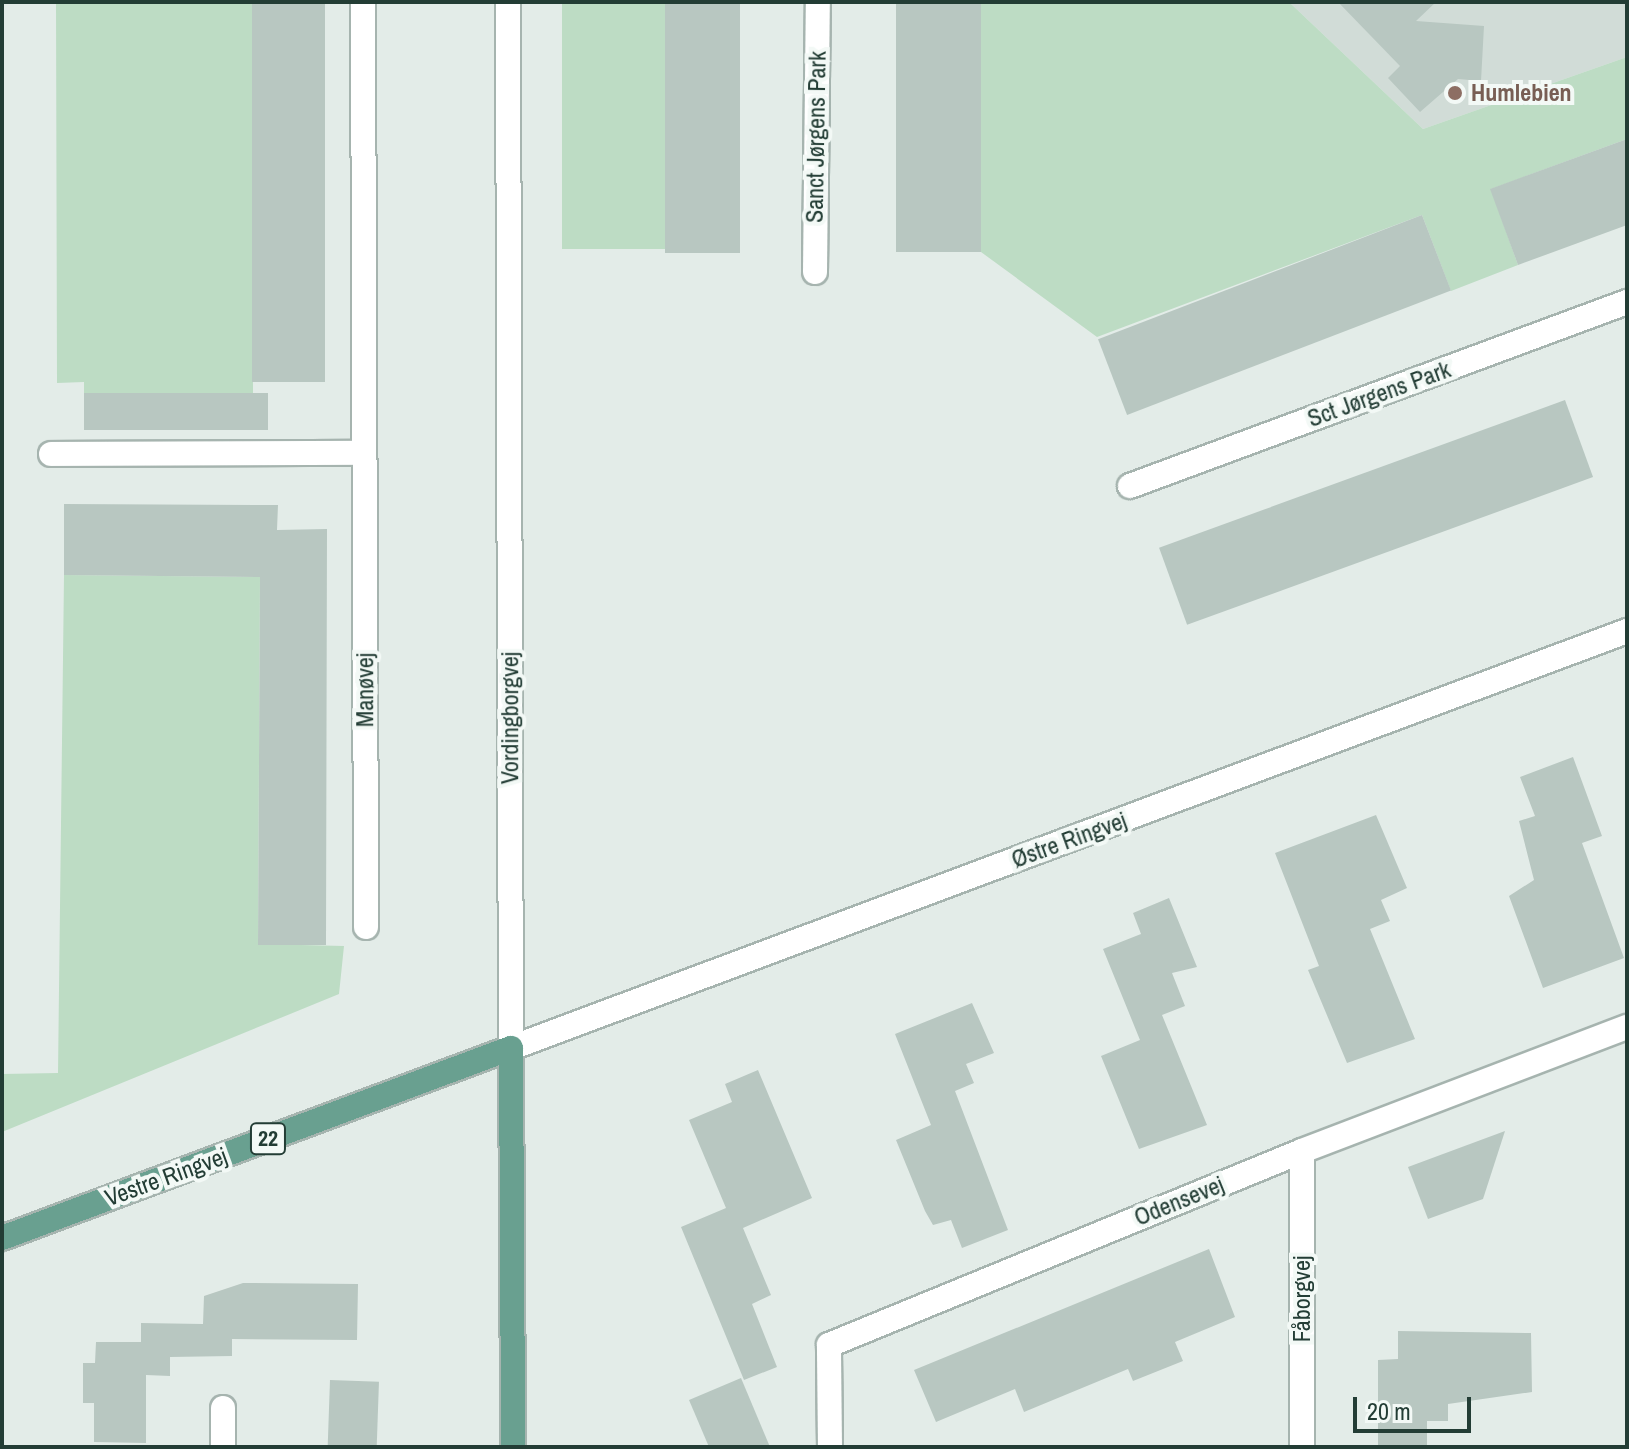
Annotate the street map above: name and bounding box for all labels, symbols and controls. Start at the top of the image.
street label: Sanct Jørgens Park [800,51,832,223]
place label: Humlebien [1471,79,1572,107]
marker: Humlebien [1446,84,1464,102]
street label: Sct Jørgens Park [1304,355,1454,433]
street label: Vordingborgvej [496,652,524,784]
street label: Manøvej [351,653,379,727]
street label: Østre Ringvej [1008,806,1130,874]
road number: 22 [248,1121,288,1157]
street label: Vestre Ringvej [101,1142,231,1212]
street label: Odensevej [1130,1170,1228,1232]
street label: Fåborgvej [1288,1256,1316,1342]
scale bar [1357,1381,1475,1431]
text: 20 m [1367,1395,1411,1427]

